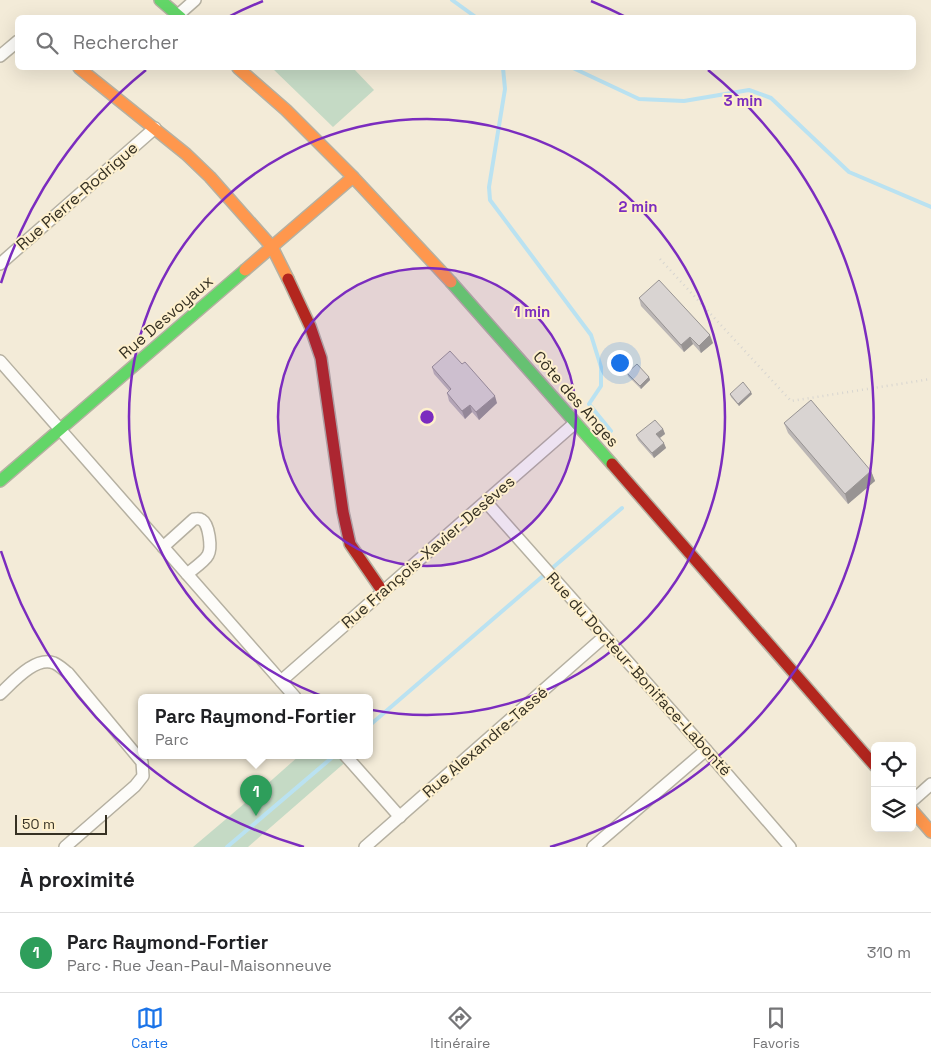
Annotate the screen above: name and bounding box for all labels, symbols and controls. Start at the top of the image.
search box [15,15,916,70]
icon: search [33,29,61,57]
text: Rechercher [73,30,179,55]
text: 3 min [724,91,762,110]
street label: Rue Pierre-Rodrigue [12,137,142,255]
text: 2 min [619,197,657,216]
street label: Rue Desvoyaux [115,270,217,364]
text: 1 min [514,302,550,321]
street label: Côte des Anges [528,347,624,451]
your location [607,350,633,376]
centre of rings [418,408,436,426]
street label: Rue François-Xavier-Desèves [337,471,519,633]
street label: Rue du Docteur-Boniface-Labonté [542,568,736,780]
street label: Rue Alexandre-Tassé [418,682,552,802]
popup [138,694,373,759]
text: Parc Raymond-Fortier [155,704,356,729]
text: Parc [155,729,189,750]
map controls [871,742,916,832]
button: locate [871,742,916,787]
pin: 1 [240,775,272,816]
button: layers [871,787,916,832]
scale bar [15,812,108,835]
text: 50 m [22,815,55,833]
text: À proximité [20,866,135,893]
text: Parc Raymond-Fortier [67,930,268,955]
text: 1 [32,942,40,963]
text: 310 m [867,942,911,963]
text: Parc · Rue Jean-Paul-Maisonneuve [67,955,332,976]
tab: Carte [131,1004,168,1052]
tab: Itinéraire [430,1004,490,1052]
tab: Favoris [753,1004,800,1052]

